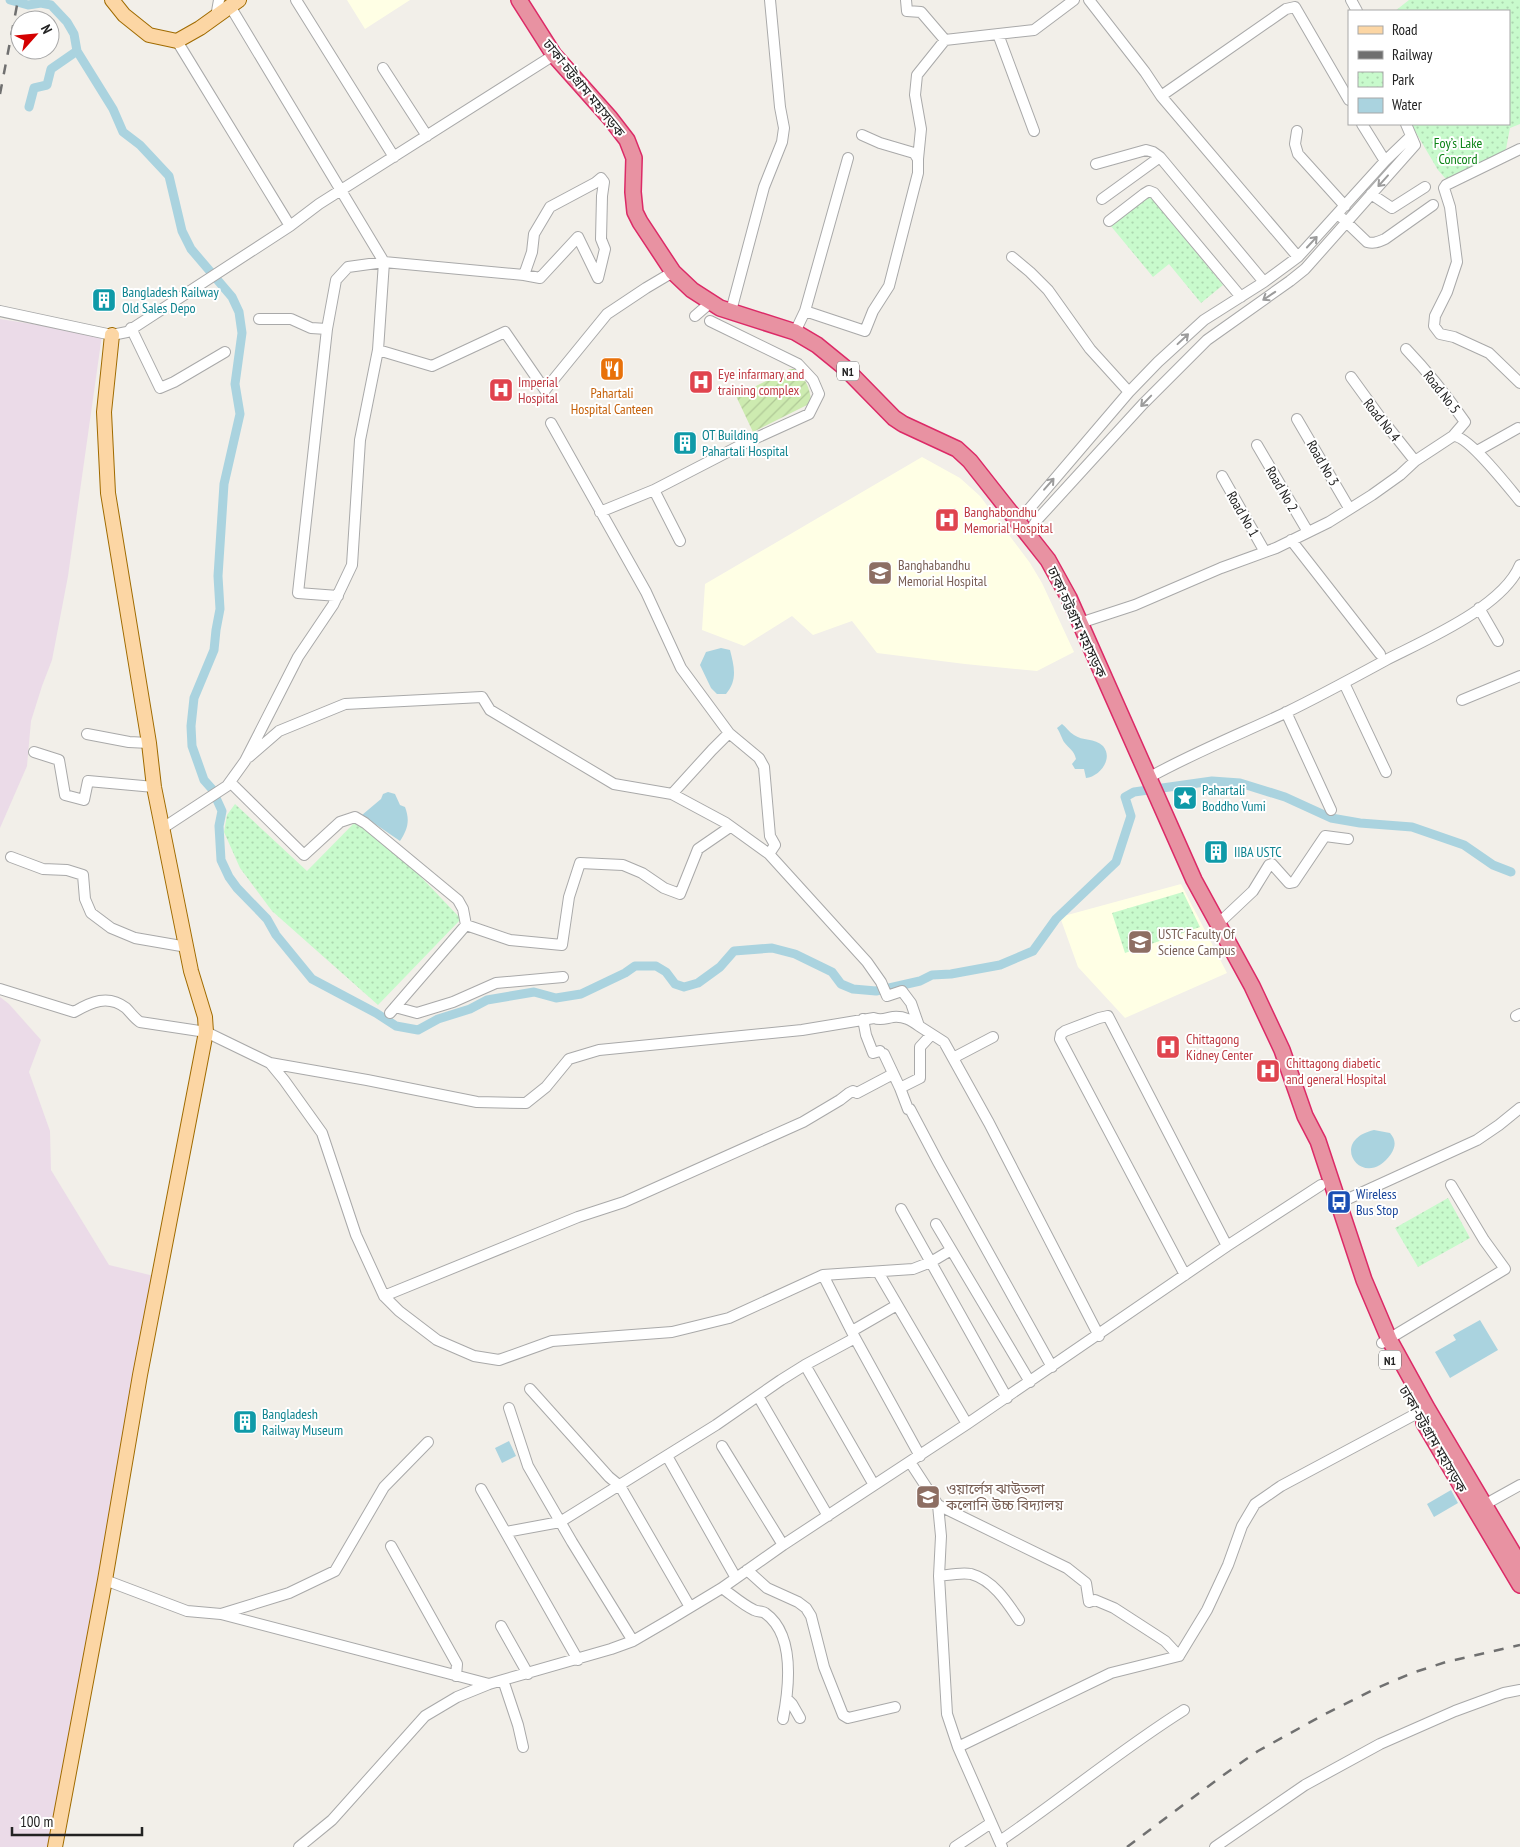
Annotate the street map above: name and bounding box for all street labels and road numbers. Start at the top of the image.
street label: ঢাকা-চট্টগ্রাম মহাসড়ক [538,35,629,141]
road number: N1 [837,362,859,381]
street label: Road No 5 [1420,367,1464,417]
street label: Road No 4 [1360,395,1405,446]
street label: Road No 3 [1303,437,1343,489]
street label: Road No 2 [1262,463,1302,515]
street label: Road No 1 [1223,488,1263,540]
street label: ঢাকা-চট্টগ্রাম মহাসড়ক [1043,563,1111,681]
road number: N1 [1379,1350,1401,1370]
street label: ঢাকা-চট্টগ্রাম মহাসড়ক [1395,1381,1471,1496]

